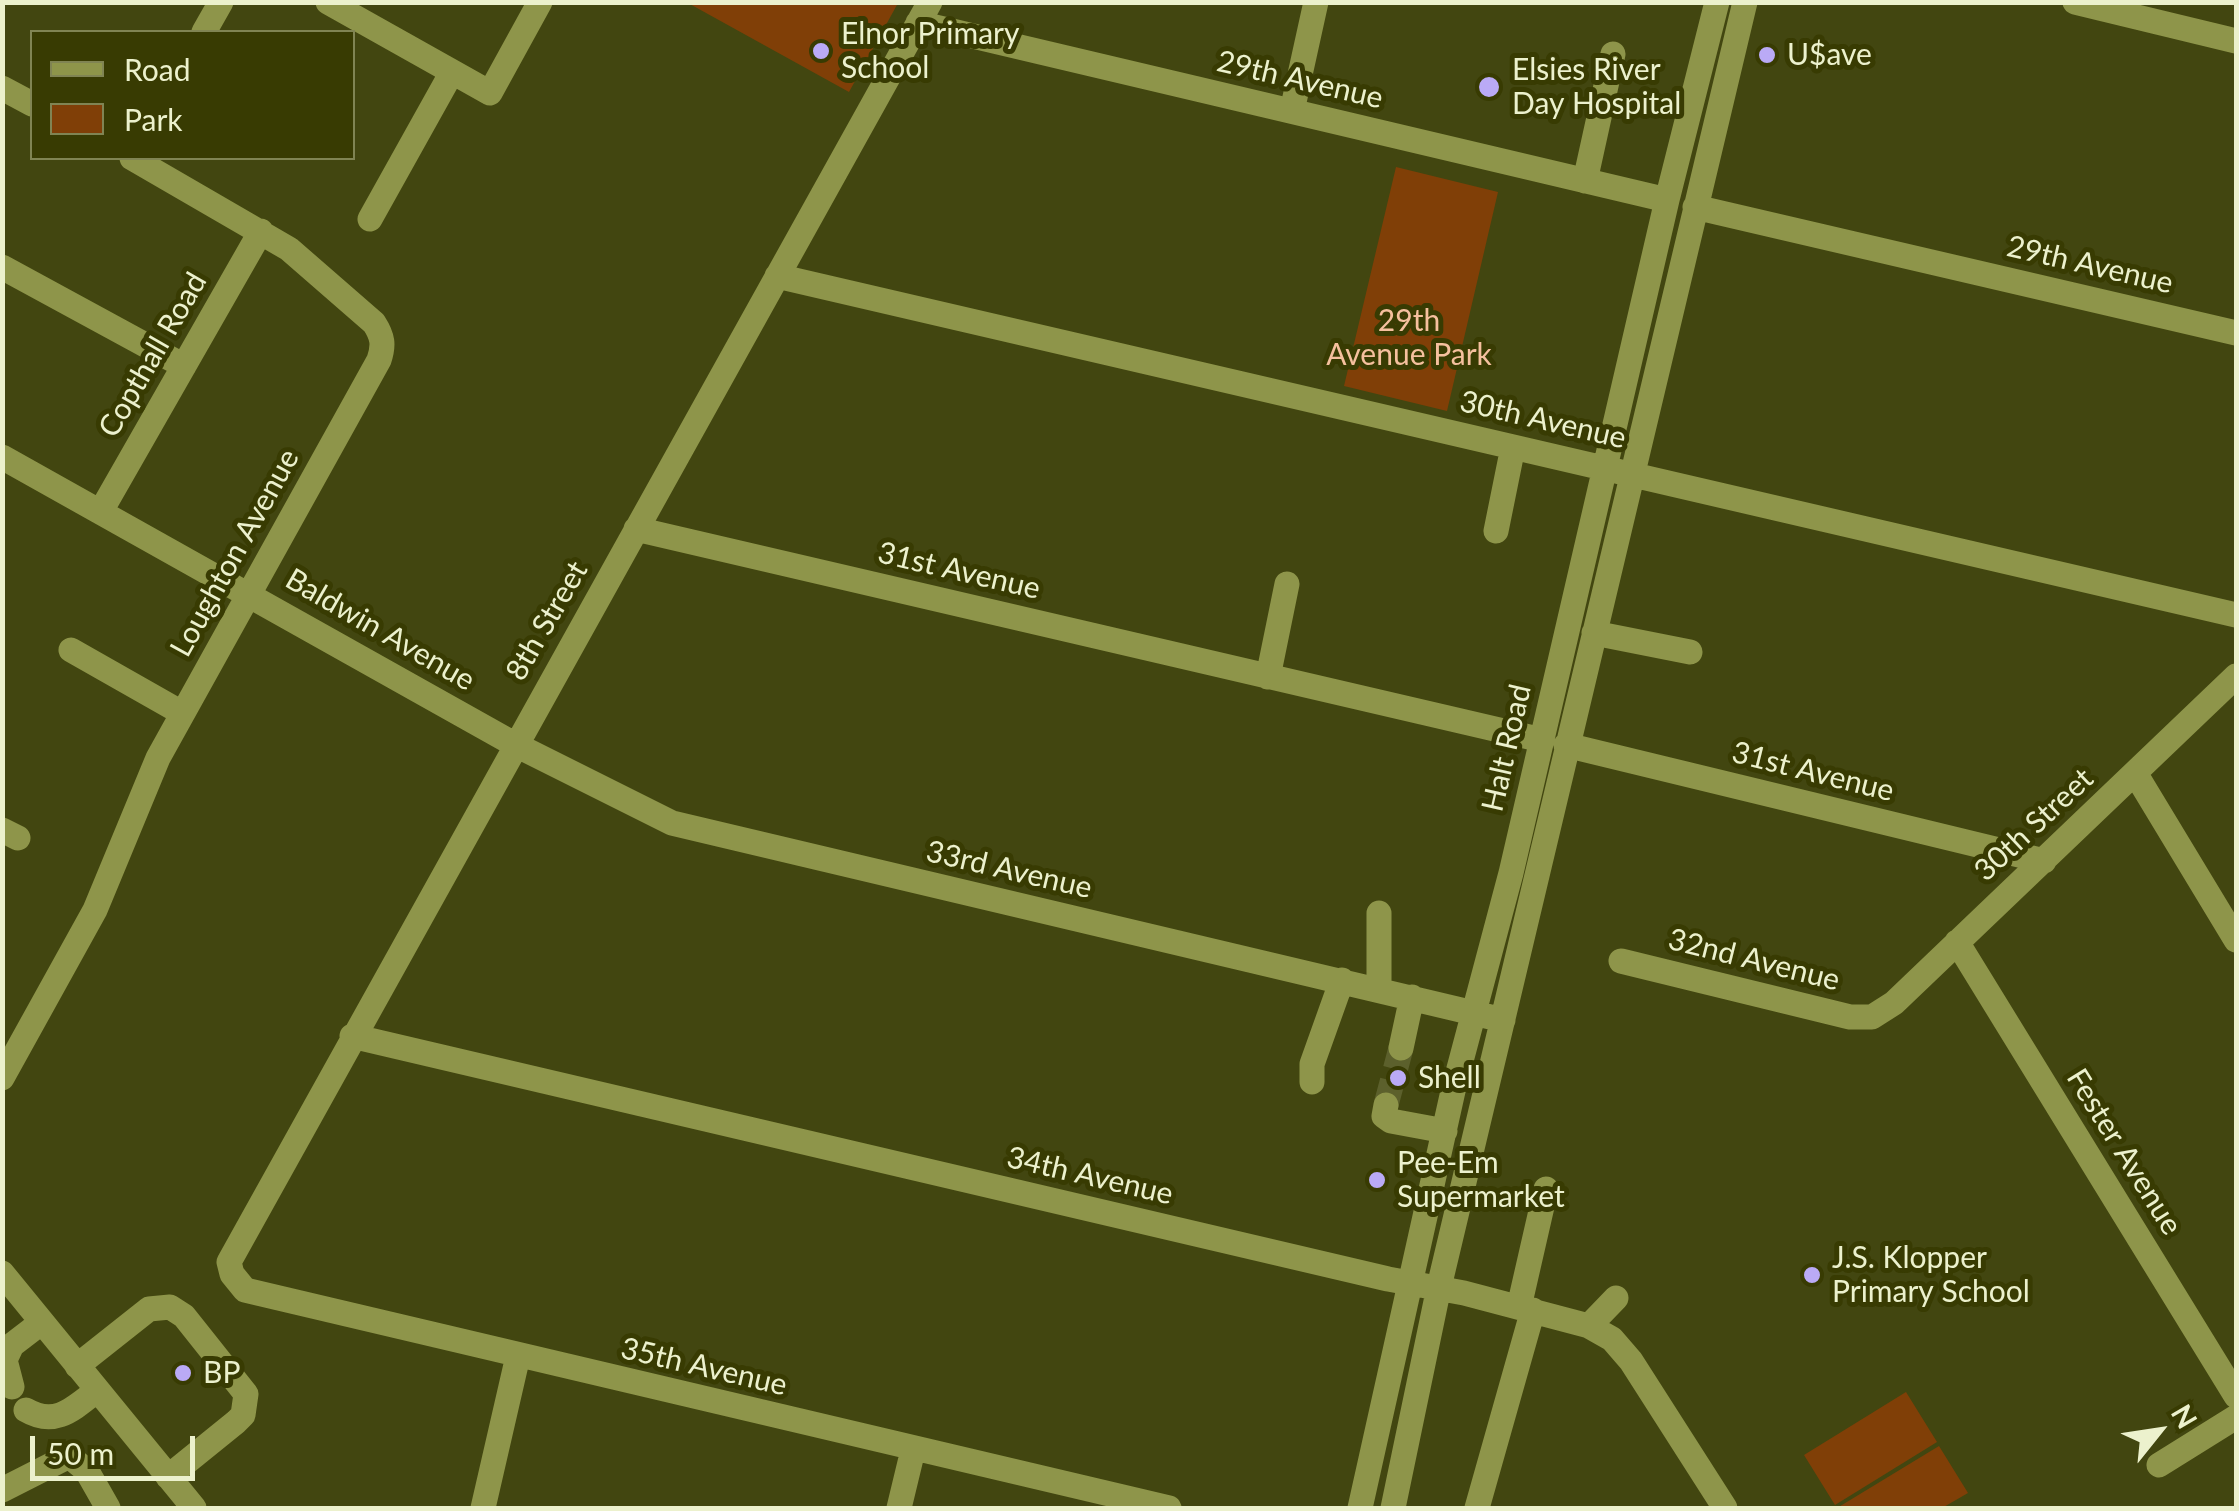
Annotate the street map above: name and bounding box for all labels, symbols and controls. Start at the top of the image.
place label: Elnor Primary School [841,16,1019,86]
legend [30,30,355,160]
place label: U$ave [1787,37,1872,73]
marker: Elnor Primary School [810,40,832,62]
street label: 29th Avenue [1213,43,1387,117]
marker: U$ave [1756,44,1778,66]
text: Road [124,51,191,87]
place label: Elsies River Day Hospital [1512,52,1681,122]
marker: Elsies River Day Hospital [1476,74,1502,100]
text: Park [124,101,183,137]
street label: 29th Avenue [2003,228,2177,302]
street label: Copthall Road [91,266,215,444]
park label: 29th Avenue Park [1326,303,1492,374]
street label: 30th Avenue [1456,383,1630,457]
street label: Loughton Avenue [163,443,307,663]
street label: 31st Avenue [874,535,1044,607]
street label: 8th Street [499,555,595,687]
street label: Baldwin Avenue [279,561,481,699]
street label: Halt Road [1475,681,1539,815]
street label: 31st Avenue [1728,735,1898,809]
street label: 30th Street [1967,761,2101,889]
street label: 33rd Avenue [923,833,1095,907]
street label: 32nd Avenue [1665,921,1843,999]
place label: Shell [1418,1060,1481,1096]
street label: Fester Avenue [2059,1062,2189,1242]
marker: Shell [1387,1067,1409,1089]
street label: 34th Avenue [1003,1139,1177,1213]
place label: Pee-Em Supermarket [1397,1145,1565,1216]
marker: Pee-Em Supermarket [1366,1169,1388,1191]
place label: J.S. Klopper Primary School [1832,1240,2030,1310]
marker: J.S. Klopper Primary School [1801,1264,1823,1286]
street label: 35th Avenue [617,1330,791,1404]
place label: BP [203,1355,240,1391]
marker: BP [172,1362,194,1384]
north arrow [2109,1381,2209,1481]
text: N [2165,1398,2205,1434]
scale bar [35,1416,200,1478]
text: 50 m [47,1435,114,1471]

